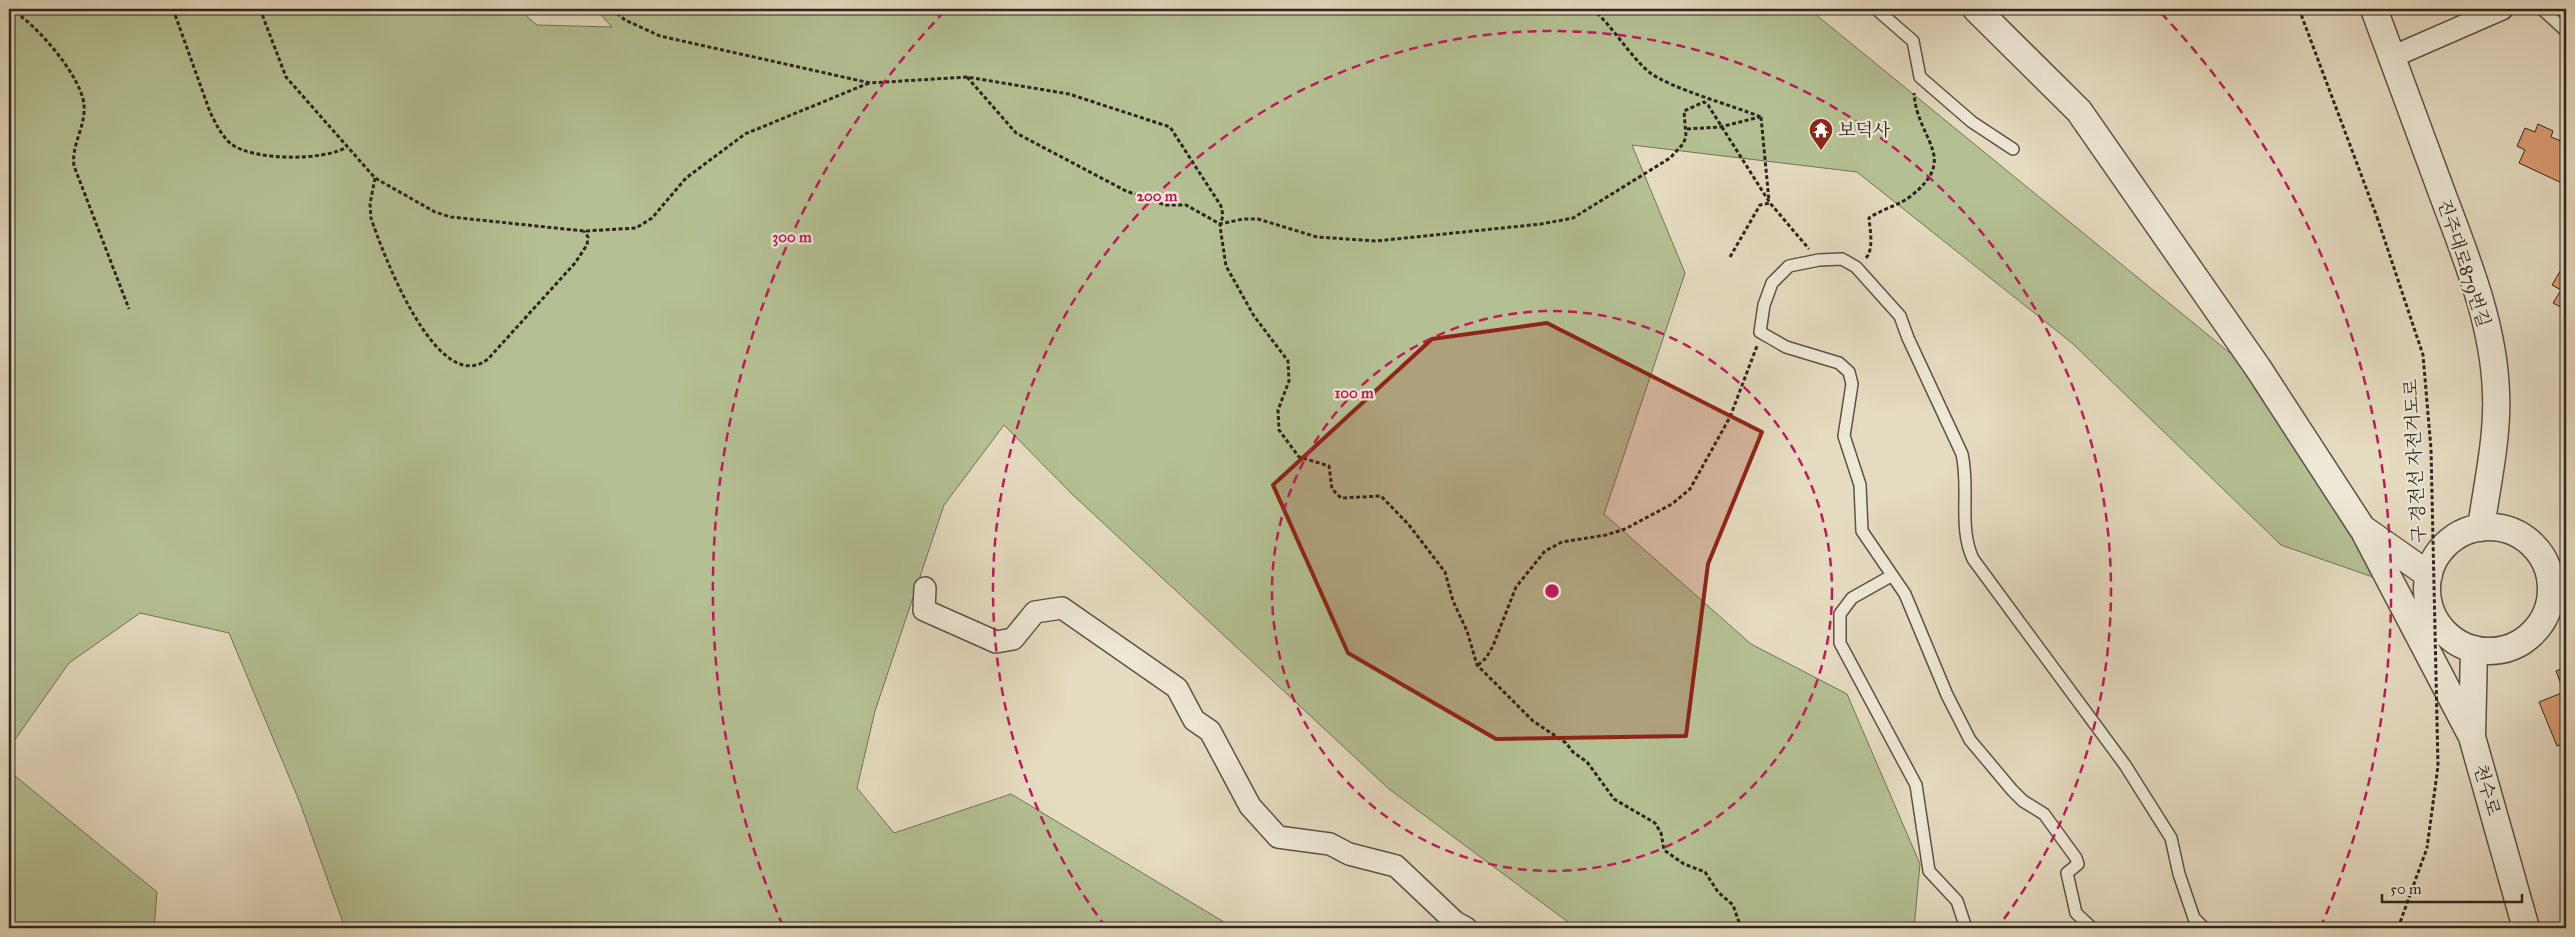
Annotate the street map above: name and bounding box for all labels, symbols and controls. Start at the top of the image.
temple icon: 보덕사 [1808,117,1834,151]
place label: 보덕사 [1838,119,1891,141]
text: 200 m [1137,187,1178,205]
street label: 진주대로879번길 [2433,196,2495,330]
text: 300 m [772,228,812,247]
street label: 구 경전선 자전거도로 [2400,378,2430,544]
text: 100 m [1334,384,1374,402]
centre of rings [1543,582,1561,600]
street label: 천수로 [2469,762,2505,818]
scale bar [2382,872,2522,904]
text: 50 m [2390,880,2422,898]

